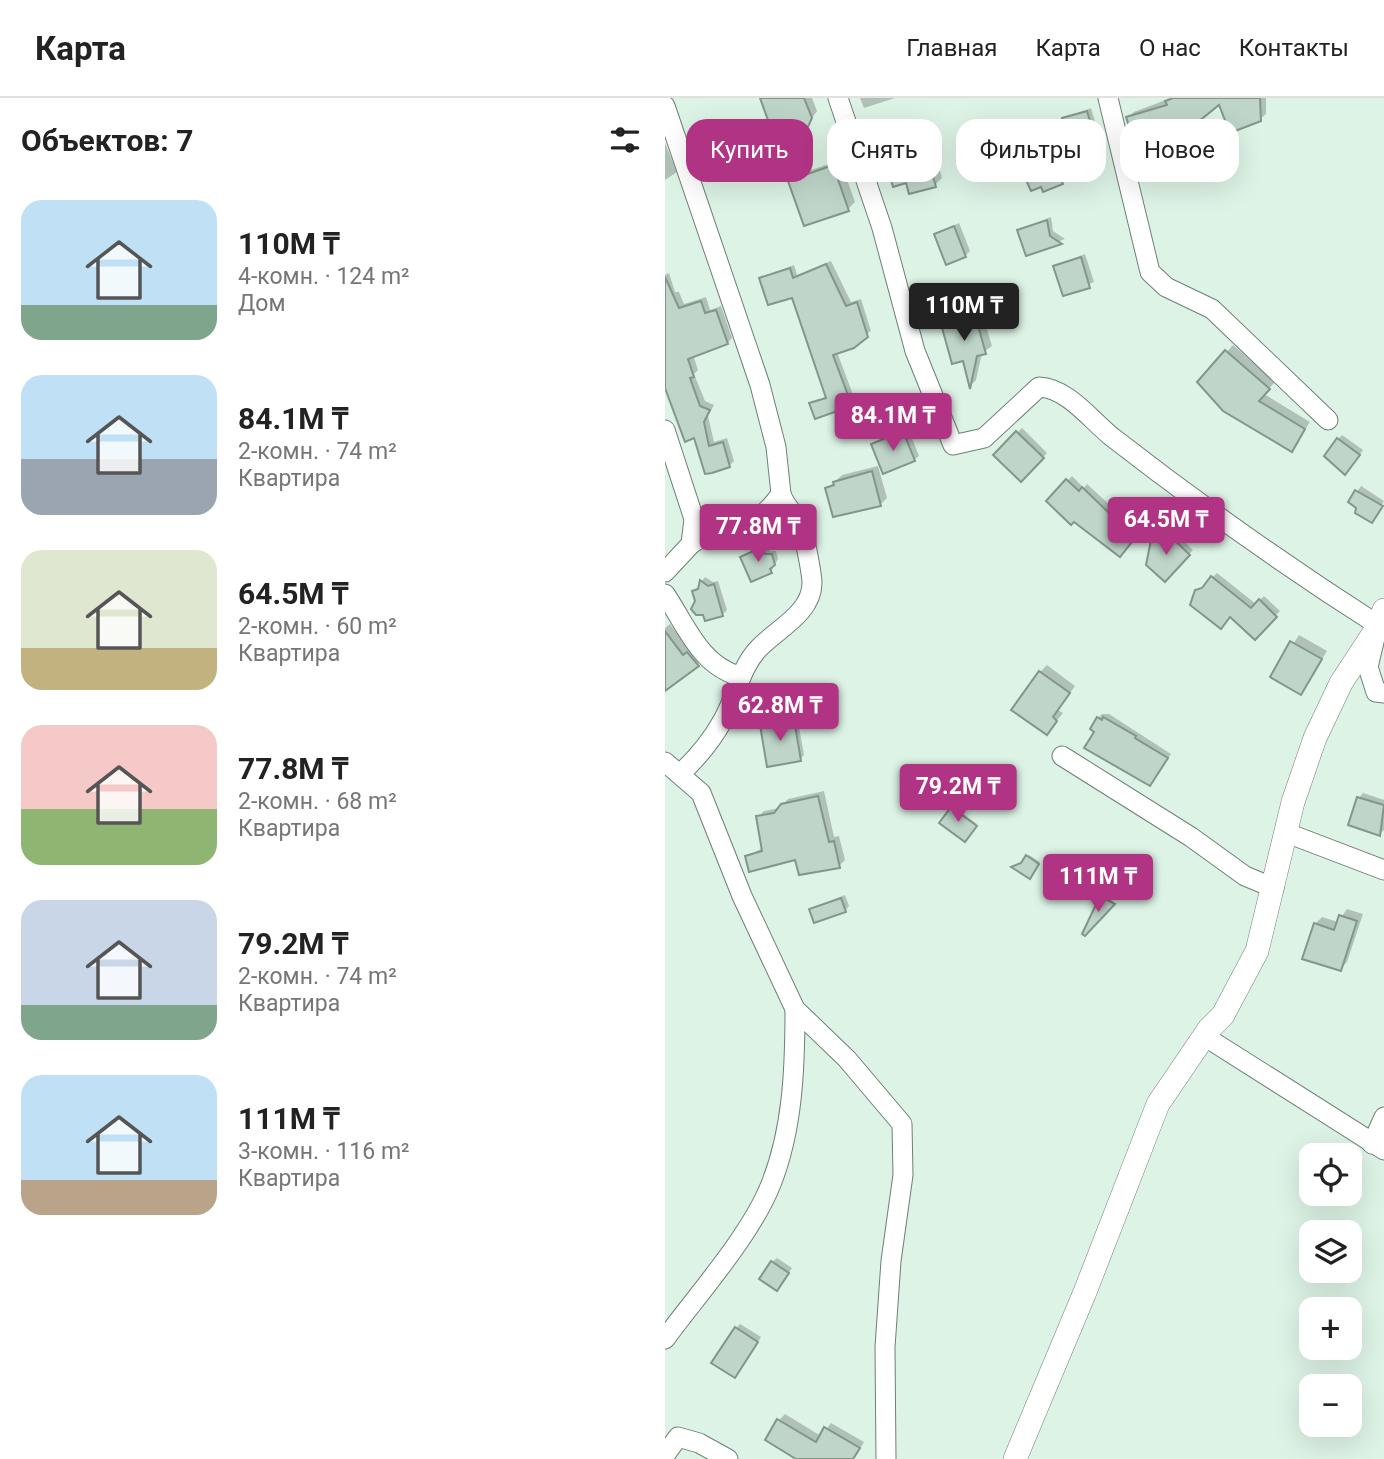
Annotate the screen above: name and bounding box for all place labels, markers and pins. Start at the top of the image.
pin: 110M ₸ [907,284,1021,343]
pin: 84.1M ₸ [828,394,958,453]
pin: 64.5M ₸ [1101,498,1231,557]
pin: 77.8M ₸ [693,504,823,564]
pin: 62.8M ₸ [715,684,845,743]
pin: 79.2M ₸ [893,764,1023,824]
pin: 111M ₸ [1041,854,1155,914]

